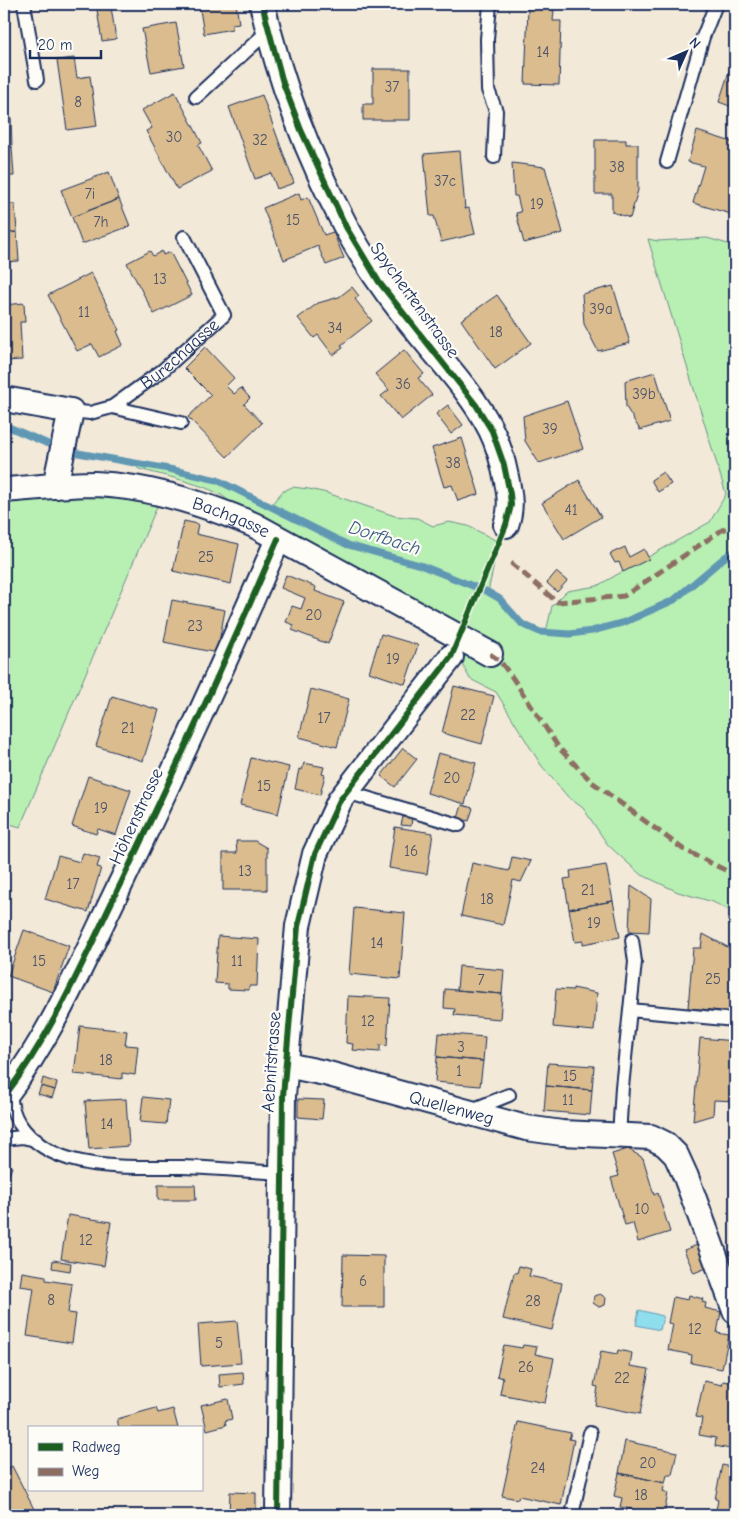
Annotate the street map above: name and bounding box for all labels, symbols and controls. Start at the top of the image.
scale bar [30,28,101,60]
north arrow [662,28,712,78]
text: N [686,34,704,52]
text: 20 m [38,36,72,54]
house number: 14 [536,43,550,61]
house number: 37 [385,78,399,96]
house number: 8 [74,93,82,111]
house number: 30 [166,128,182,146]
house number: 32 [252,131,268,149]
house number: 38 [609,158,625,176]
house number: 37c [434,172,456,190]
house number: 7i [85,185,95,203]
house number: 19 [530,195,544,213]
house number: 15 [286,211,300,229]
house number: 7h [93,213,109,231]
street label: Spychertenstrasse [366,238,464,362]
house number: 13 [153,270,167,288]
house number: 39a [589,300,613,318]
house number: 11 [78,303,90,321]
street label: Burechgasse [136,315,224,394]
house number: 34 [328,319,342,337]
house number: 18 [489,323,503,341]
house number: 36 [395,375,411,393]
house number: 39b [632,385,656,403]
house number: 39 [542,420,558,438]
house number: 38 [445,454,461,472]
street label: Bachgasse [190,493,273,543]
house number: 41 [564,501,578,519]
water label: Dorfbach [346,516,424,560]
house number: 25 [198,548,214,566]
house number: 20 [306,606,322,624]
house number: 23 [187,617,203,635]
house number: 19 [386,650,400,668]
house number: 22 [460,706,476,724]
house number: 17 [317,709,331,727]
house number: 21 [121,719,135,737]
street label: Höhenstrasse [105,765,168,868]
house number: 20 [444,769,460,787]
house number: 15 [257,777,271,795]
house number: 19 [94,799,108,817]
house number: 16 [404,842,418,860]
house number: 13 [238,862,252,880]
house number: 17 [66,875,80,893]
house number: 21 [581,881,595,899]
house number: 18 [480,890,494,908]
house number: 19 [587,914,601,932]
house number: 14 [370,934,384,952]
house number: 15 [32,952,46,970]
house number: 11 [231,952,243,970]
house number: 25 [705,970,721,988]
house number: 7 [477,971,485,989]
street label: Aebnitstrasse [258,1011,285,1113]
house number: 12 [361,1012,375,1030]
house number: 3 [457,1038,465,1056]
house number: 18 [99,1051,113,1069]
house number: 1 [456,1062,462,1080]
house number: 15 [563,1067,577,1085]
street label: Quellenweg [407,1087,496,1130]
house number: 11 [562,1091,574,1109]
house number: 14 [100,1115,114,1133]
house number: 10 [634,1200,650,1218]
house number: 12 [79,1231,93,1249]
house number: 6 [359,1272,367,1290]
house number: 8 [47,1291,55,1309]
house number: 28 [525,1292,541,1310]
house number: 12 [688,1320,702,1338]
house number: 5 [215,1334,223,1352]
house number: 26 [518,1358,534,1376]
house number: 22 [614,1369,630,1387]
legend [28,1426,202,1492]
text: Radweg [72,1438,121,1456]
house number: 20 [640,1454,656,1472]
house number: 24 [530,1459,546,1477]
text: Weg [72,1462,99,1480]
house number: 18 [634,1486,648,1504]

